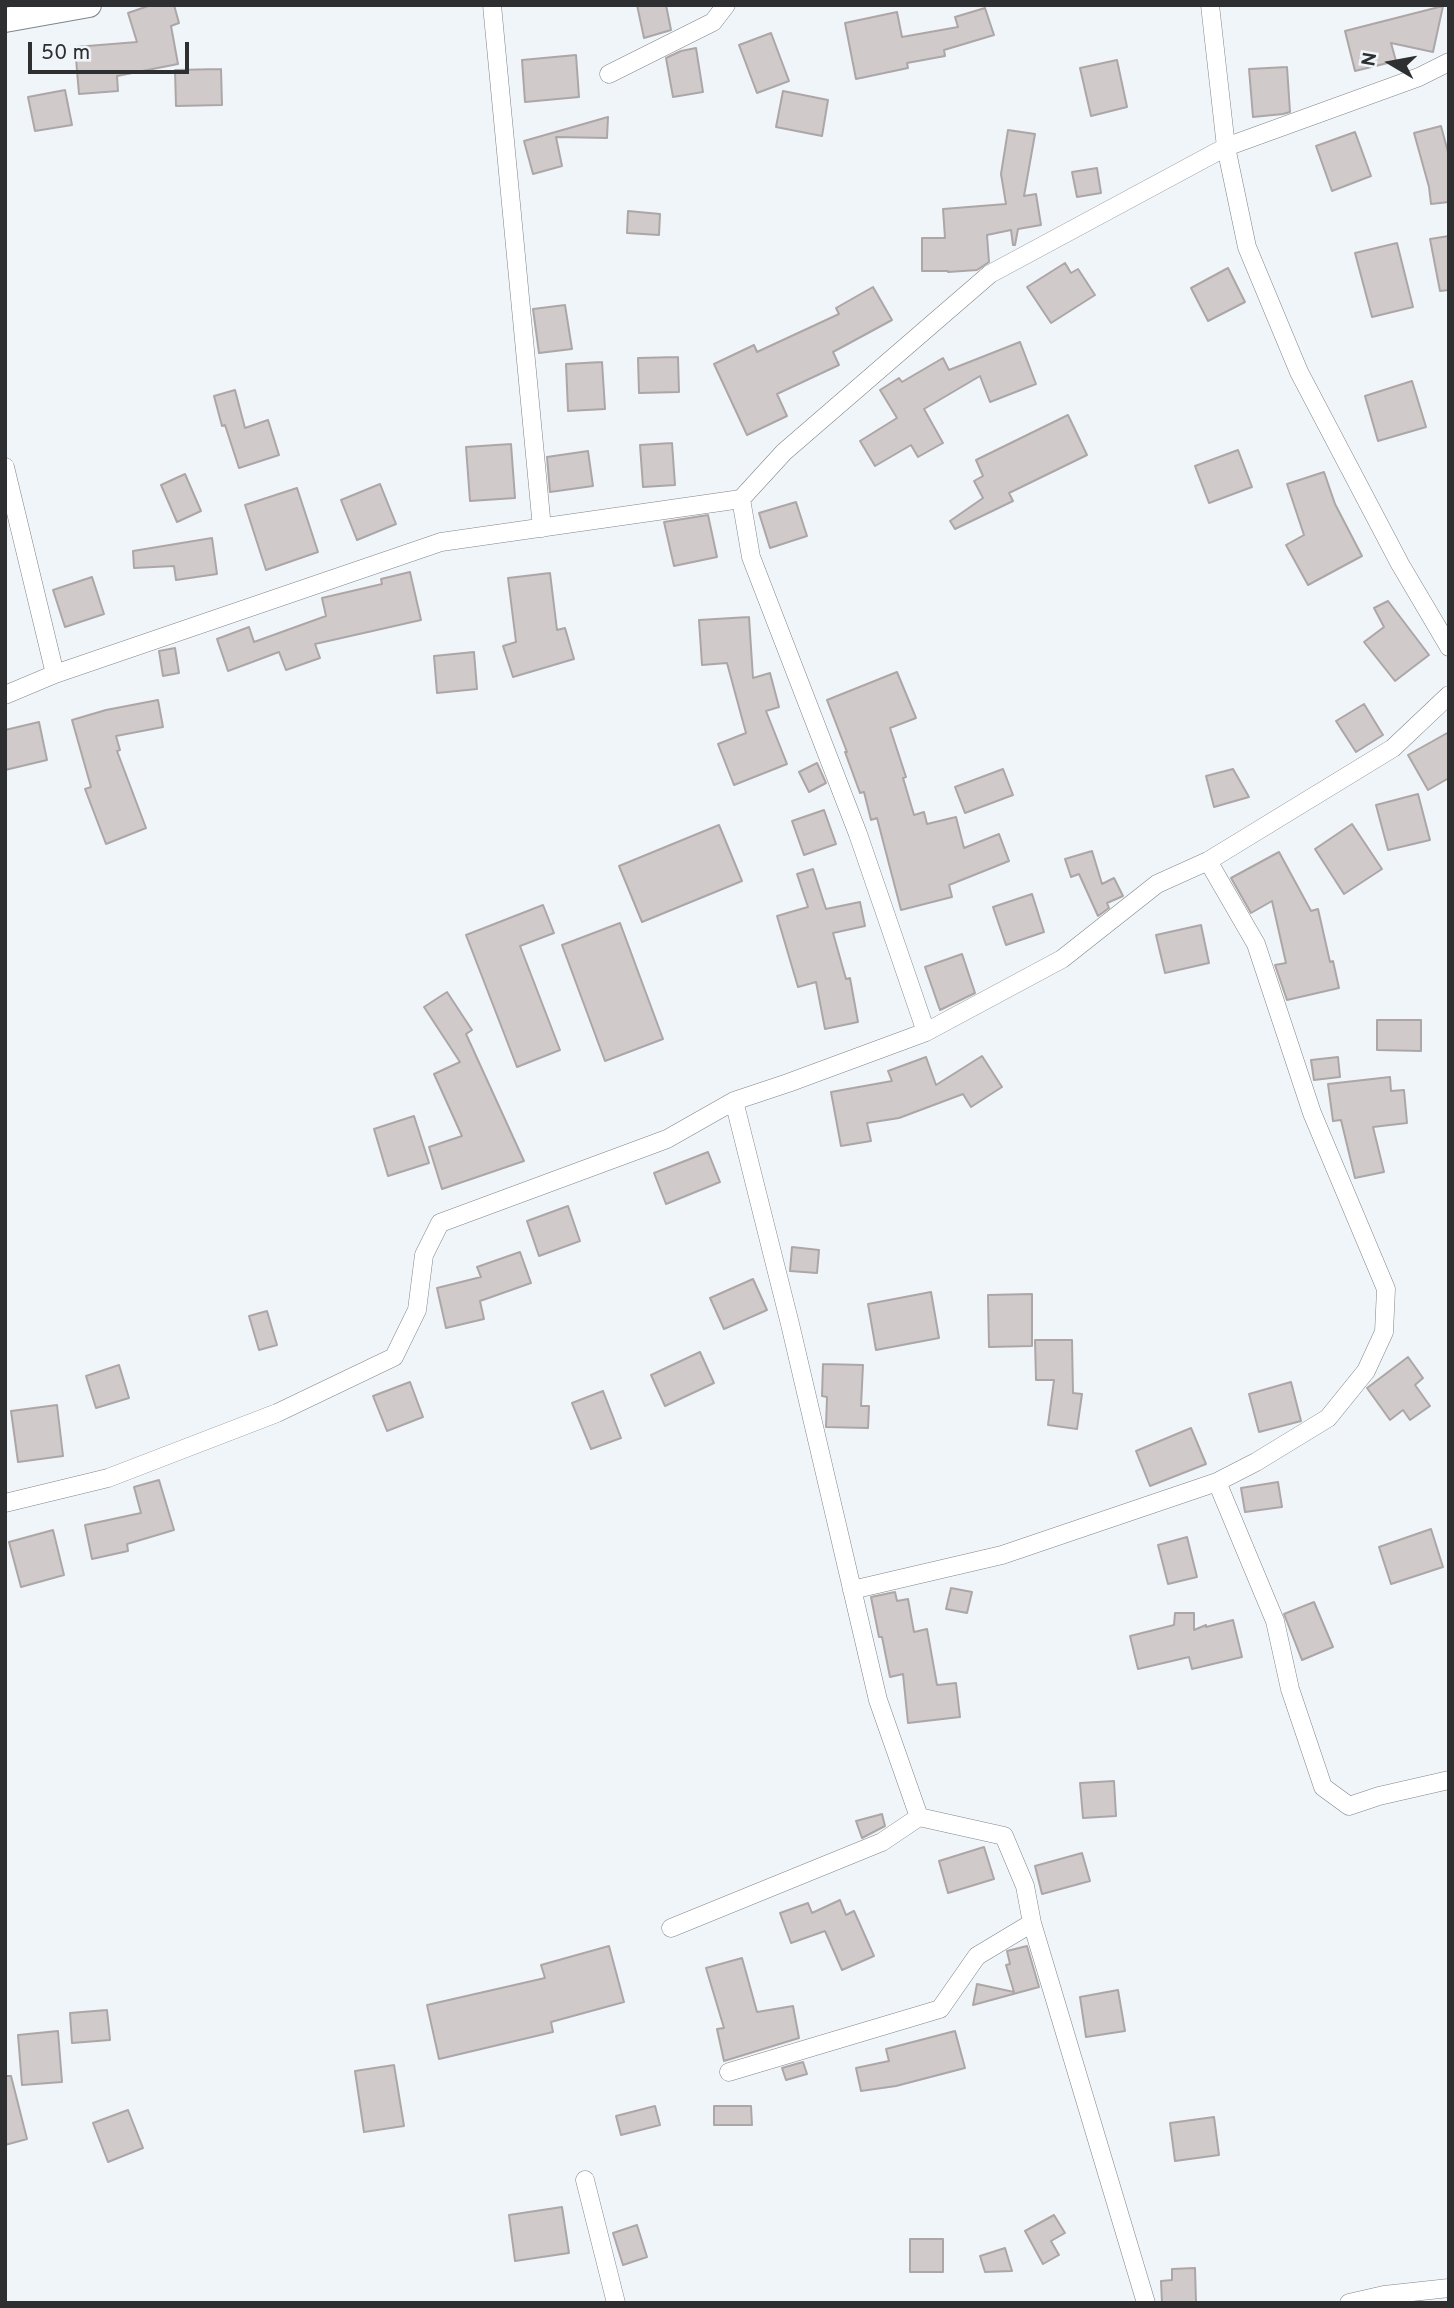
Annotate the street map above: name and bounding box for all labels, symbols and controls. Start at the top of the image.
scale bar [32,28,192,72]
north arrow [1356,28,1426,98]
text: 50 m [41,40,90,67]
text: N [1357,51,1383,68]

